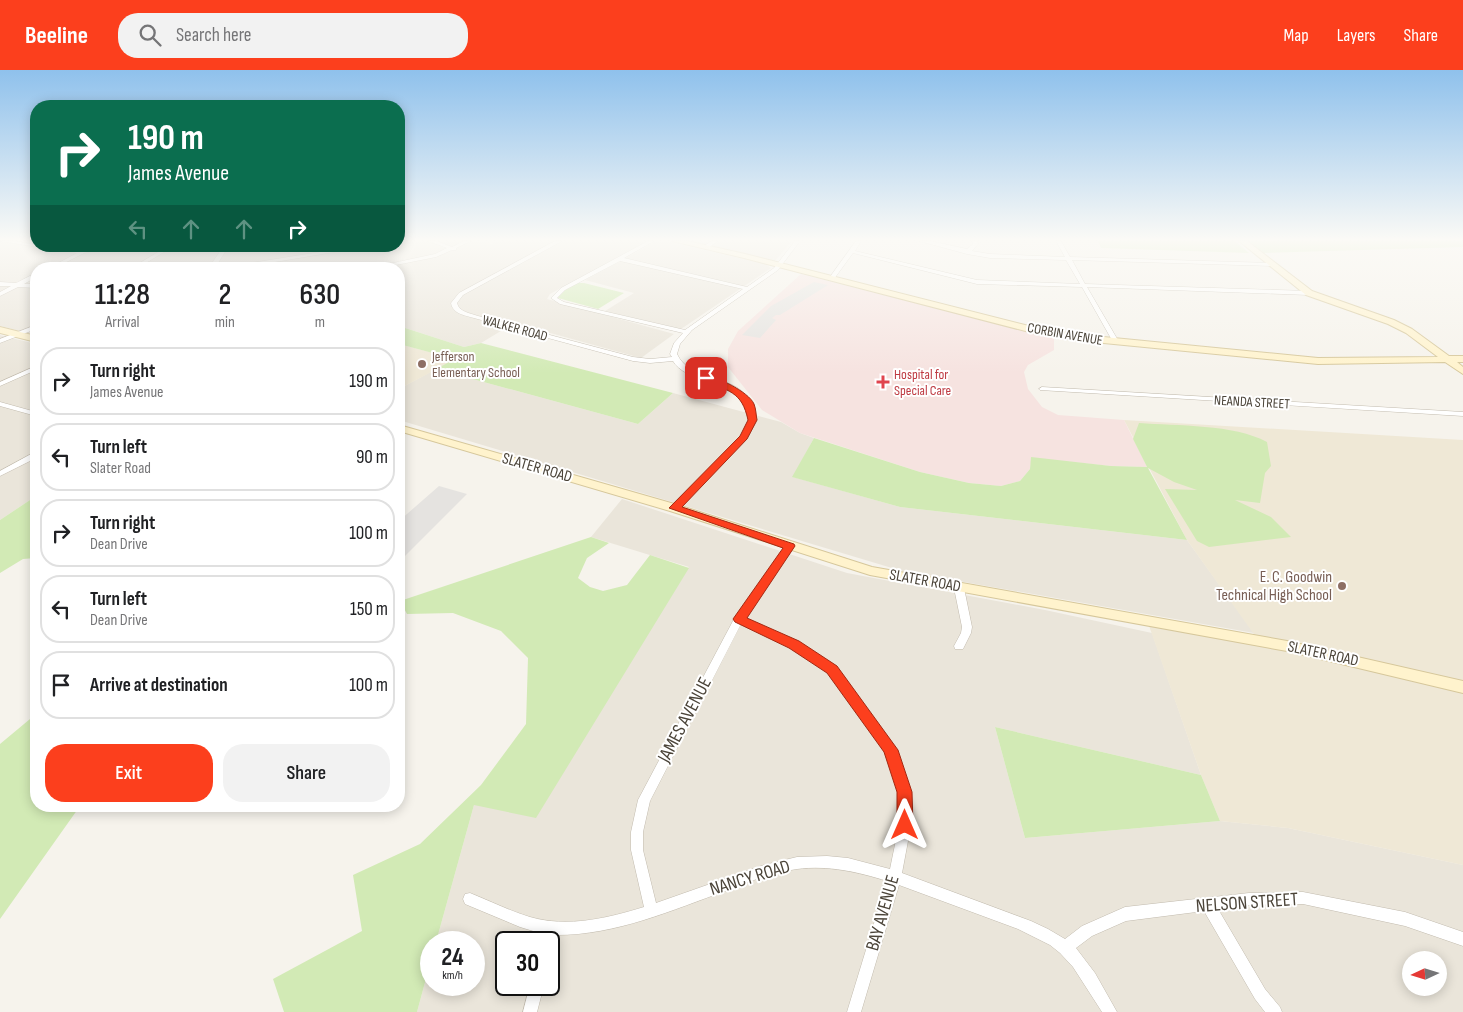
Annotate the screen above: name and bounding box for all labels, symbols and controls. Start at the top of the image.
search box [118,13,468,58]
text: Beeline [25,21,88,50]
icon: search [136,21,164,49]
text: Search here [176,24,251,47]
text: Map [1284,25,1309,46]
text: Layers [1337,25,1376,46]
text: Share [1404,25,1438,46]
text: 190 m [128,117,204,160]
icon: right [45,120,110,185]
text: James Avenue [128,160,229,187]
icon: left [124,215,152,243]
icon: ahead [177,215,205,243]
icon: ahead [230,215,258,243]
icon: right [283,215,311,243]
text: 11:28 [95,277,150,313]
text: 2 [218,277,231,313]
text: 630 [300,277,340,313]
street label: WALKER ROAD [481,311,550,345]
text: Arrival [105,313,140,332]
text: min [215,313,235,332]
text: m [315,313,325,332]
street label: CORBIN AVENUE [1026,319,1104,349]
place label: Jefferson Elementary School [431,348,520,381]
pin [685,357,727,399]
marker: Jefferson Elementary School [416,358,428,370]
text: Turn right [90,360,155,383]
icon: arrive [692,364,720,392]
place label: Hospital for Special Care [894,366,951,399]
icon: right [47,367,75,395]
text: 190 m [349,370,388,393]
marker: Hospital for Special Care [876,375,890,389]
text: James Avenue [90,383,164,402]
street label: NEANDA STREET [1214,392,1291,412]
text: Turn left [90,436,147,459]
icon: left [47,443,75,471]
text: 90 m [356,446,388,469]
street label: SLATER ROAD [500,449,574,487]
text: Slater Road [90,459,151,478]
text: Turn right [90,512,155,535]
icon: right [47,519,75,547]
text: 100 m [349,522,388,545]
text: Dean Drive [90,535,148,554]
street label: SLATER ROAD [888,565,962,597]
place label: E. C. Goodwin Technical High School [1216,568,1332,605]
marker: E. C. Goodwin Technical High School [1336,580,1348,592]
text: Turn left [90,588,147,611]
icon: left [47,595,75,623]
text: 150 m [350,598,388,621]
text: Dean Drive [90,611,148,630]
street label: SLATER ROAD [1286,637,1360,671]
icon: arrive [47,671,75,699]
street label: JAMES AVENUE [653,673,717,767]
text: Arrive at destination [90,674,228,697]
text: 100 m [349,674,388,697]
button: Exit [45,744,213,802]
button: Share [223,744,390,802]
position arrow [878,798,930,850]
street label: NANCY ROAD [707,855,793,901]
street label: BAY AVENUE [861,873,905,953]
street label: NELSON STREET [1195,888,1299,918]
speed limit sign: 30 [495,931,560,996]
text: 24 [441,942,464,973]
north arrow [1402,951,1448,996]
map controls [1402,951,1447,996]
text: km/h [442,968,463,983]

